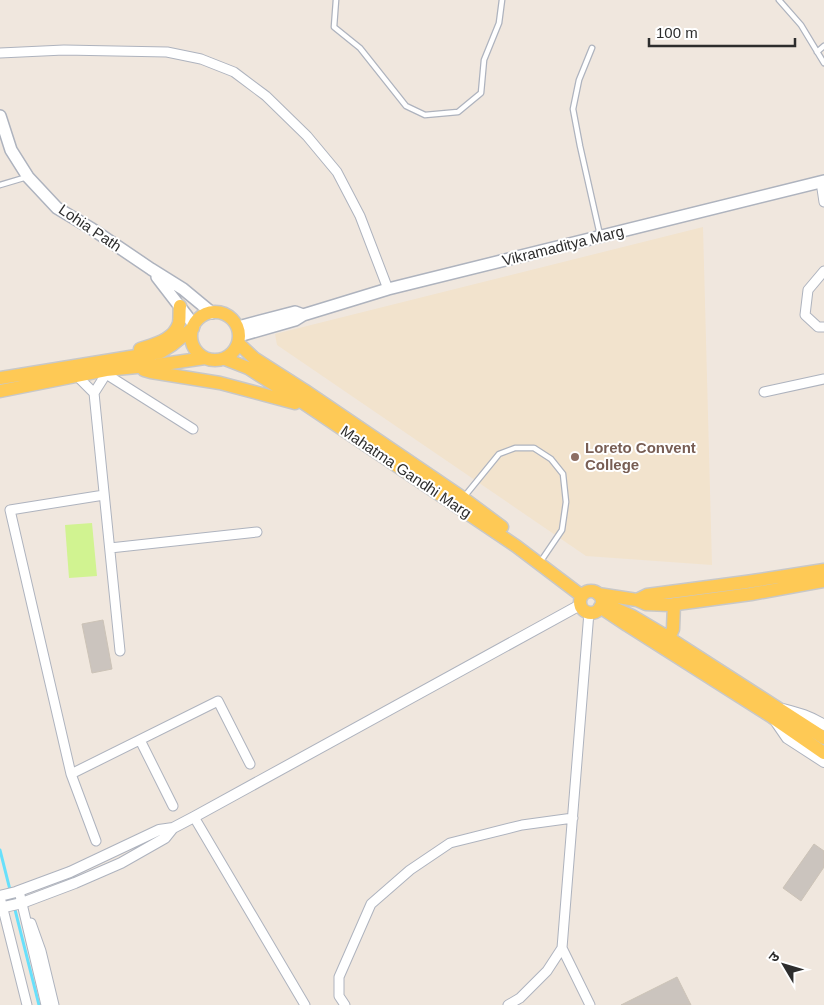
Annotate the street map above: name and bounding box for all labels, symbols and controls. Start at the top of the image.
scale bar [649,15,795,47]
text: 100 m [656,24,698,41]
street label: Lohia Path [56,200,125,255]
street label: Vikramaditya Marg [500,222,625,269]
street label: Mahatma Gandhi Marg [338,422,475,522]
place label: Loreto Convent College [585,439,696,473]
marker: Loreto Convent College [569,451,581,463]
north arrow [759,940,809,990]
text: उ [765,948,783,965]

